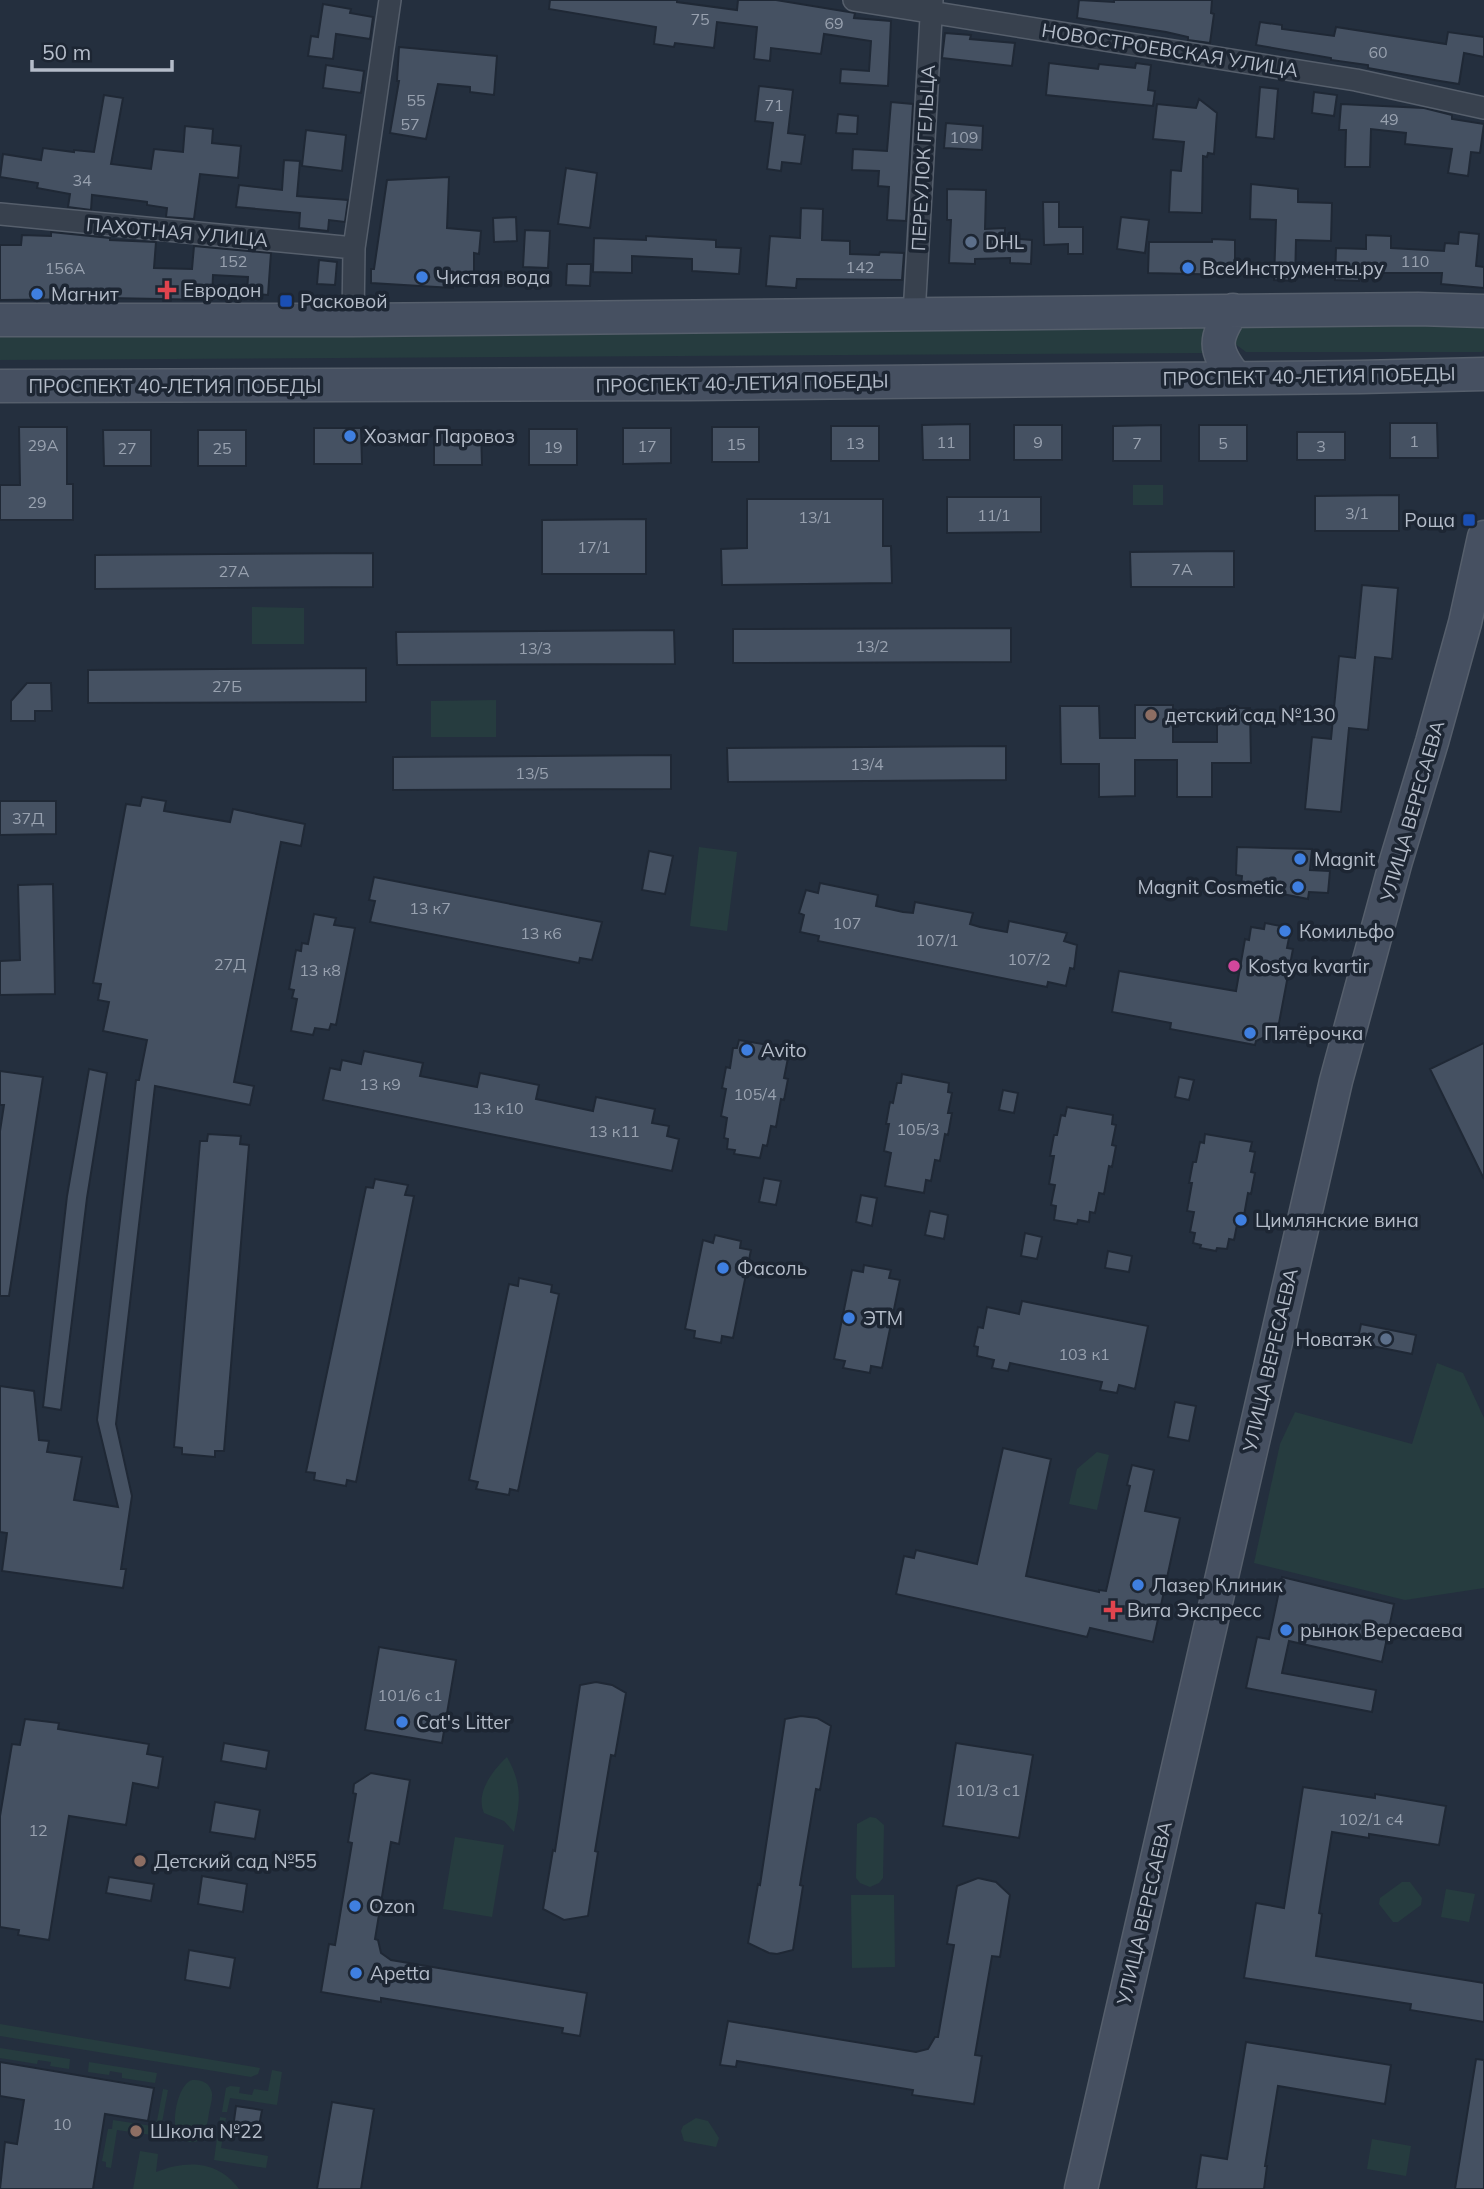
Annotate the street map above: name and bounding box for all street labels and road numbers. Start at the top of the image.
street label: НОВОСТРОЕВСКАЯ УЛИЦА [1040,18,1300,82]
street label: ПЕРЕУЛОК ГЕЛЬЦА [906,64,940,252]
street label: ПАХОТНАЯ УЛИЦА [85,212,269,252]
street label: ПРОСПЕКТ 40-ЛЕТИЯ ПОБЕДЫ [1162,361,1456,391]
street label: ПРОСПЕКТ 40-ЛЕТИЯ ПОБЕДЫ [595,368,889,398]
street label: ПРОСПЕКТ 40-ЛЕТИЯ ПОБЕДЫ [29,374,321,398]
street label: УЛИЦА ВЕРЕСАЕВА [1374,718,1449,905]
street label: УЛИЦА ВЕРЕСАЕВА [1237,1266,1303,1455]
street label: УЛИЦА ВЕРЕСАЕВА [1111,1819,1177,2008]

